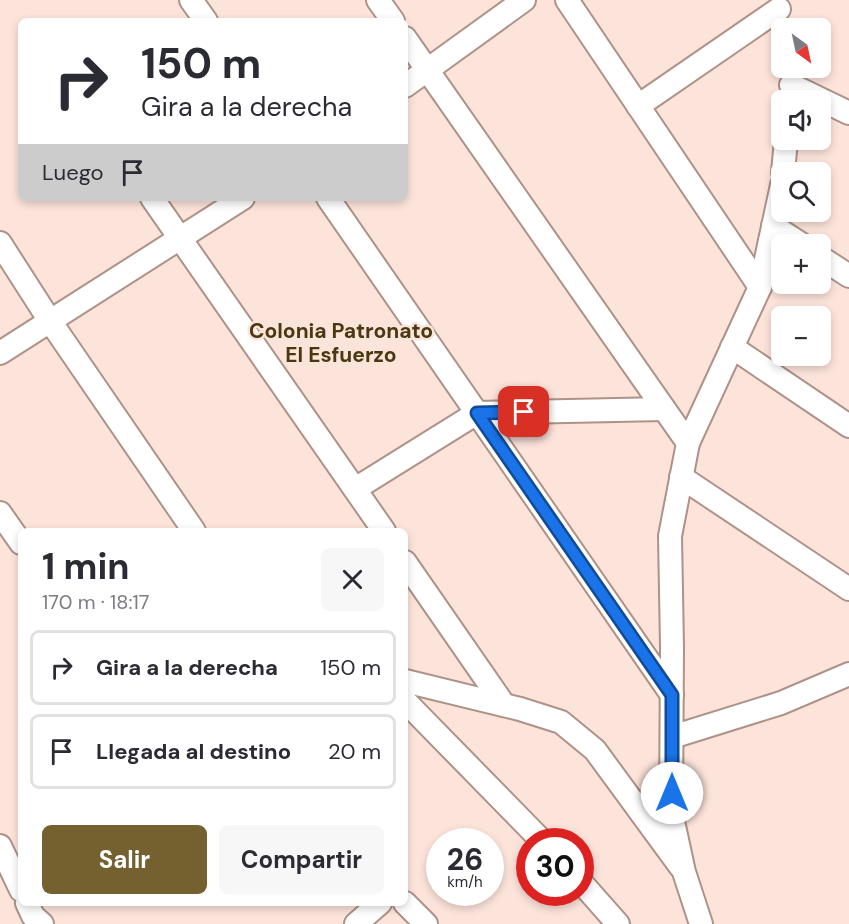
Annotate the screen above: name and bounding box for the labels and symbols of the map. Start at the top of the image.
north arrow [771,18,831,78]
district label: Colonia Patronato El Esfuerzo [249,317,433,369]
pin [498,386,549,437]
position arrow [640,761,704,825]
speed limit sign: 30 [516,828,594,906]

